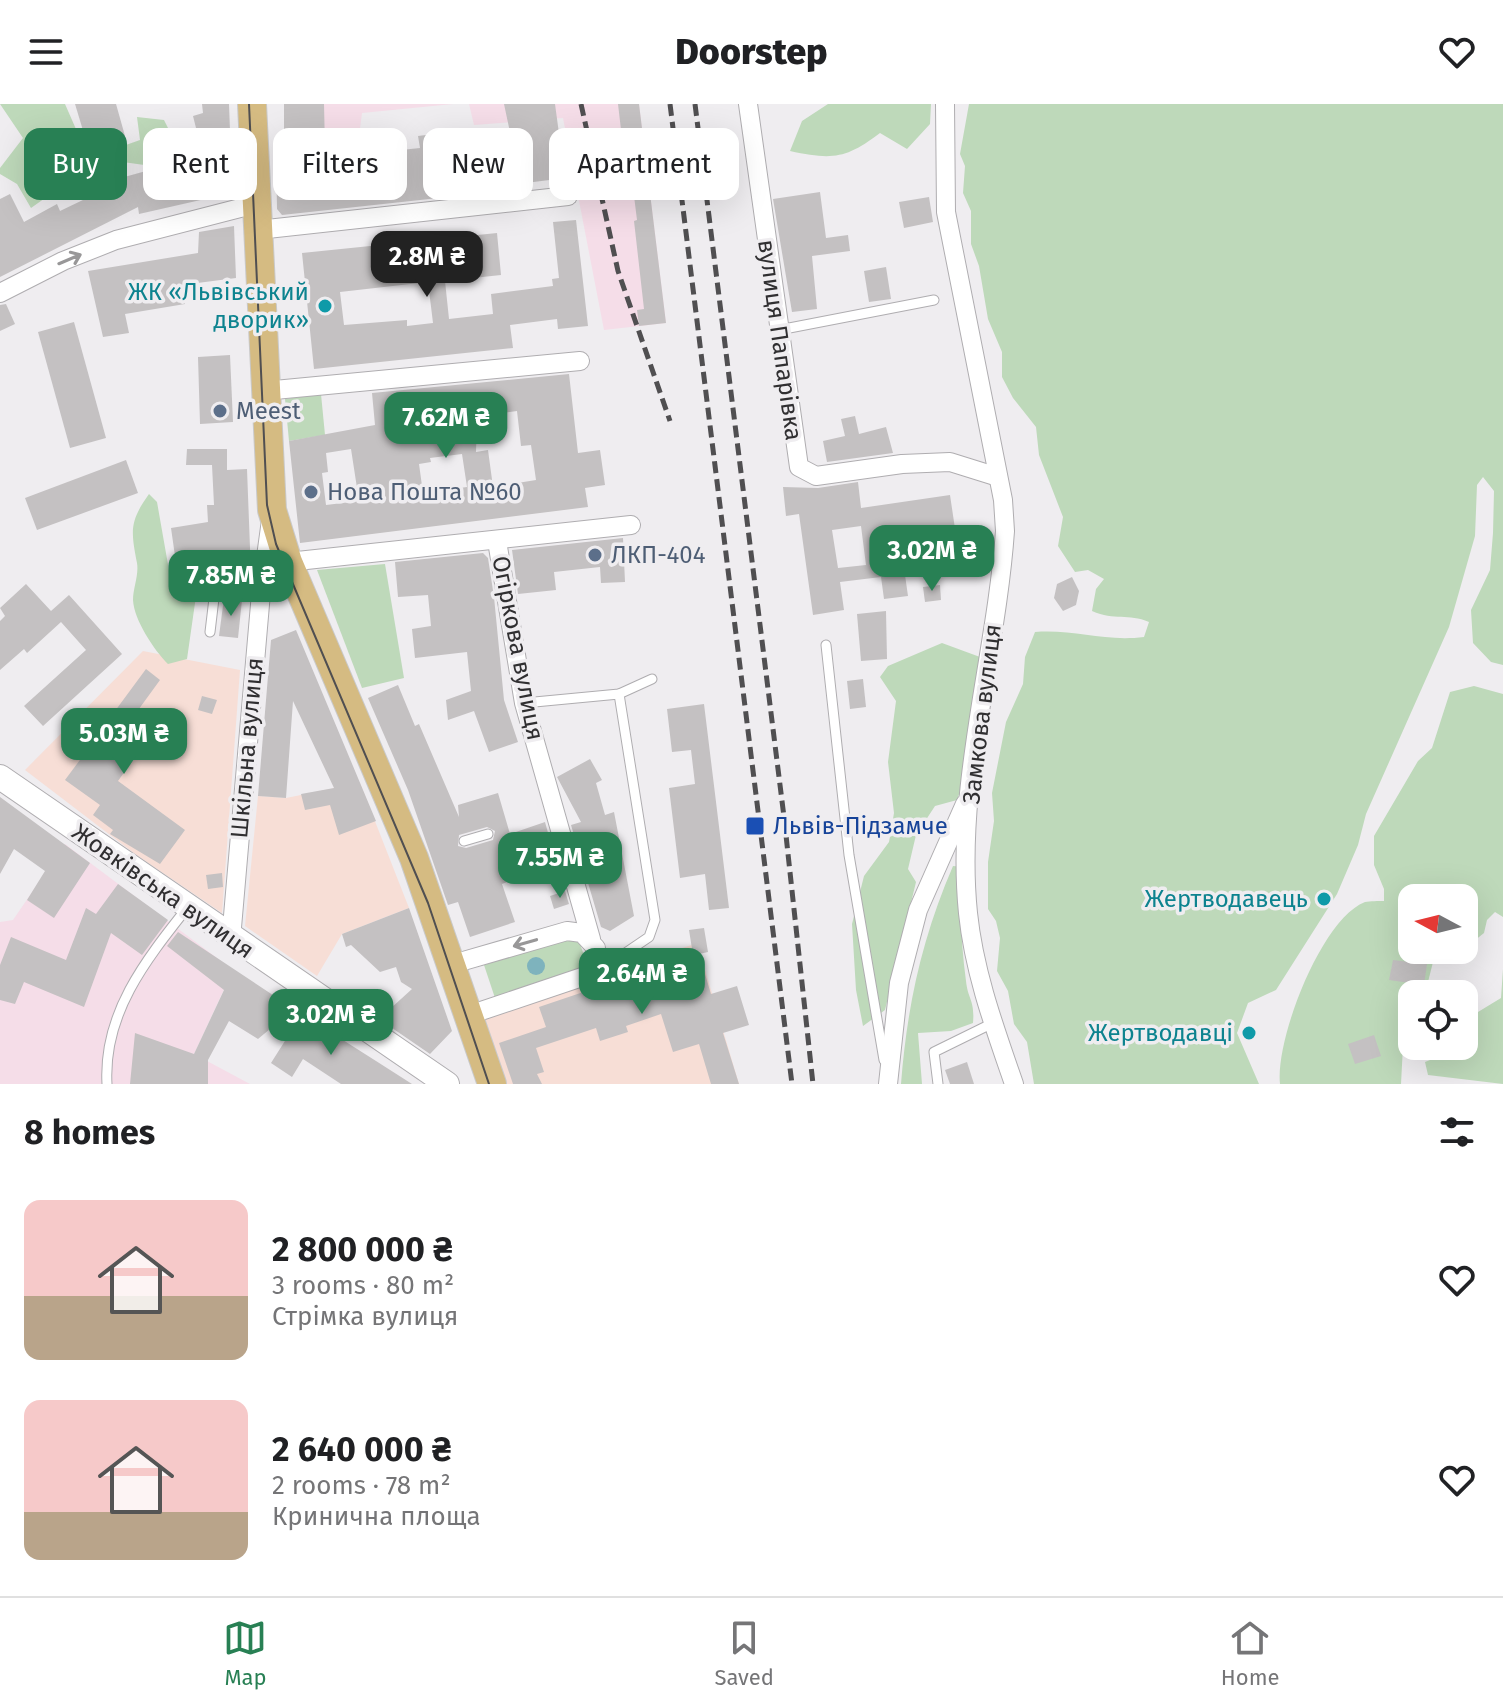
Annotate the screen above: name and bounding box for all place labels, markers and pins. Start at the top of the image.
pin: 2.8M ₴ [362,231,492,299]
place label: ЖК «Львівський дворик» [128,278,309,334]
marker: ЖК «Львівський дворик» [316,297,334,315]
pin: 7.62M ₴ [372,392,520,460]
place label: Meest [236,397,301,425]
marker: Meest [211,402,229,420]
place label: Нова Пошта №60 [327,478,522,506]
marker: Нова Пошта №60 [302,483,320,501]
pin: 3.02M ₴ [858,525,1006,593]
place label: ЛКП-404 [611,541,706,569]
marker: ЛКП-404 [586,546,604,564]
pin: 7.85M ₴ [157,550,305,618]
pin: 5.03M ₴ [50,708,198,776]
place label: Львів-Підзамче [773,812,948,840]
marker: Львів-Підзамче [744,815,766,837]
pin: 7.55M ₴ [486,832,634,900]
place label: Жертводавець [1144,885,1308,913]
marker: Жертводавець [1315,890,1333,908]
pin: 2.64M ₴ [568,948,716,1016]
pin: 3.02M ₴ [257,989,405,1057]
place label: Жертводавцi [1088,1019,1233,1047]
marker: Жертводавцi [1240,1024,1258,1042]

